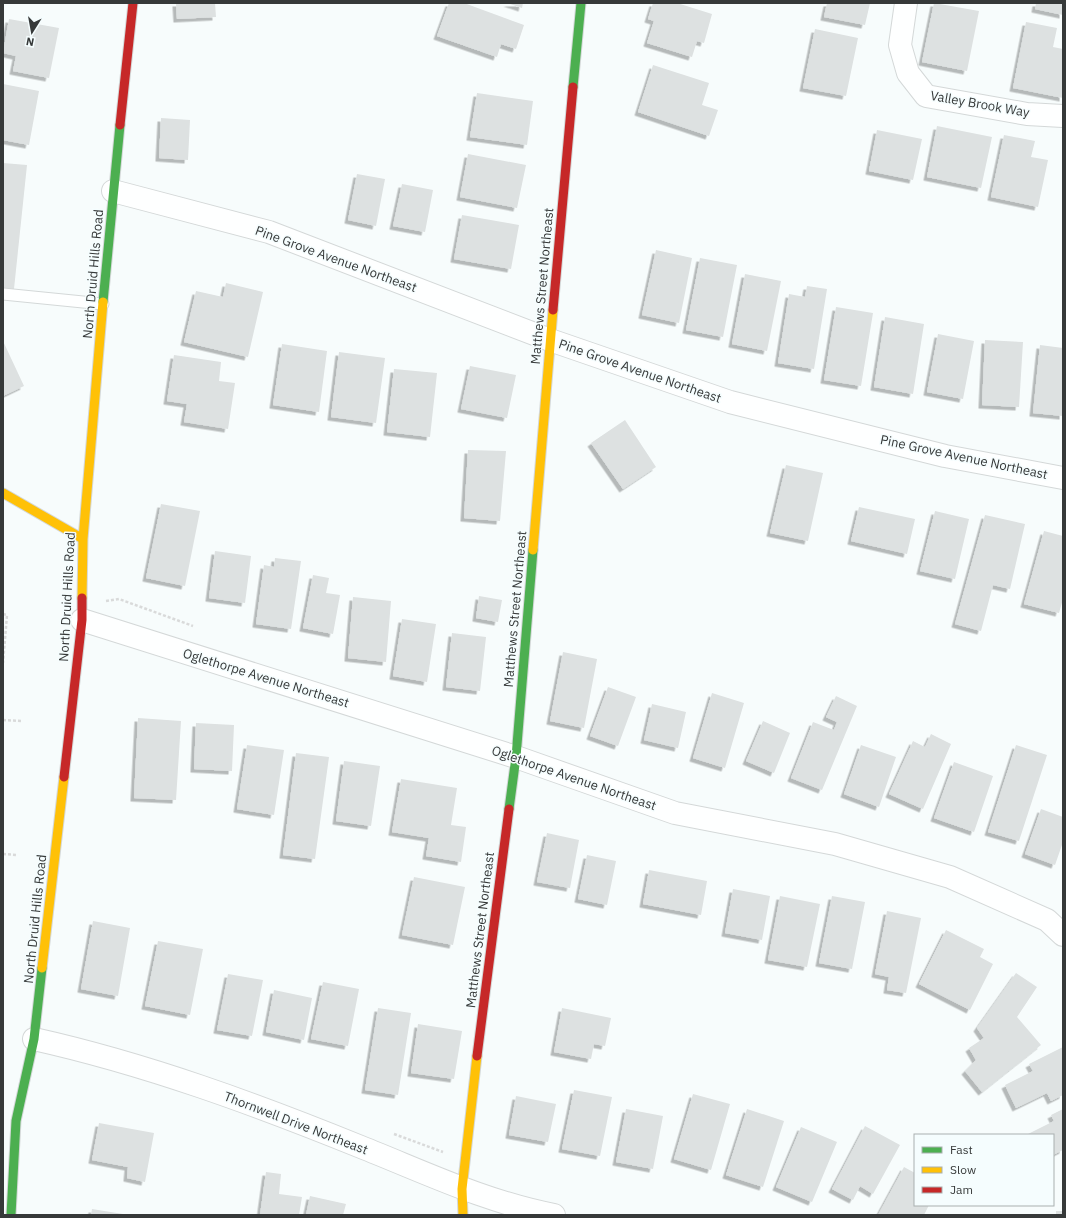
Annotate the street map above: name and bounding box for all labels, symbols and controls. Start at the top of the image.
north arrow [12,12,52,52]
text: N [25,34,35,49]
street label: Valley Brook Way [929,87,1032,121]
street label: Matthews Street Northeast [527,207,557,365]
street label: North Druid Hills Road [79,209,107,339]
street label: Pine Grove Avenue Northeast [253,222,419,296]
street label: Pine Grove Avenue Northeast [557,335,723,407]
street label: Pine Grove Avenue Northeast [879,431,1049,483]
street label: Matthews Street Northeast [500,530,530,688]
street label: North Druid Hills Road [55,532,79,662]
street label: Oglethorpe Avenue Northeast [181,645,351,711]
street label: Oglethorpe Avenue Northeast [489,742,659,814]
street label: Matthews Street Northeast [462,851,498,1009]
street label: North Druid Hills Road [20,854,50,984]
street label: Thornwell Drive Northeast [222,1088,370,1158]
legend [914,1134,1054,1206]
text: Fast [950,1142,973,1157]
text: Slow [950,1162,976,1177]
text: Jam [950,1182,973,1197]

